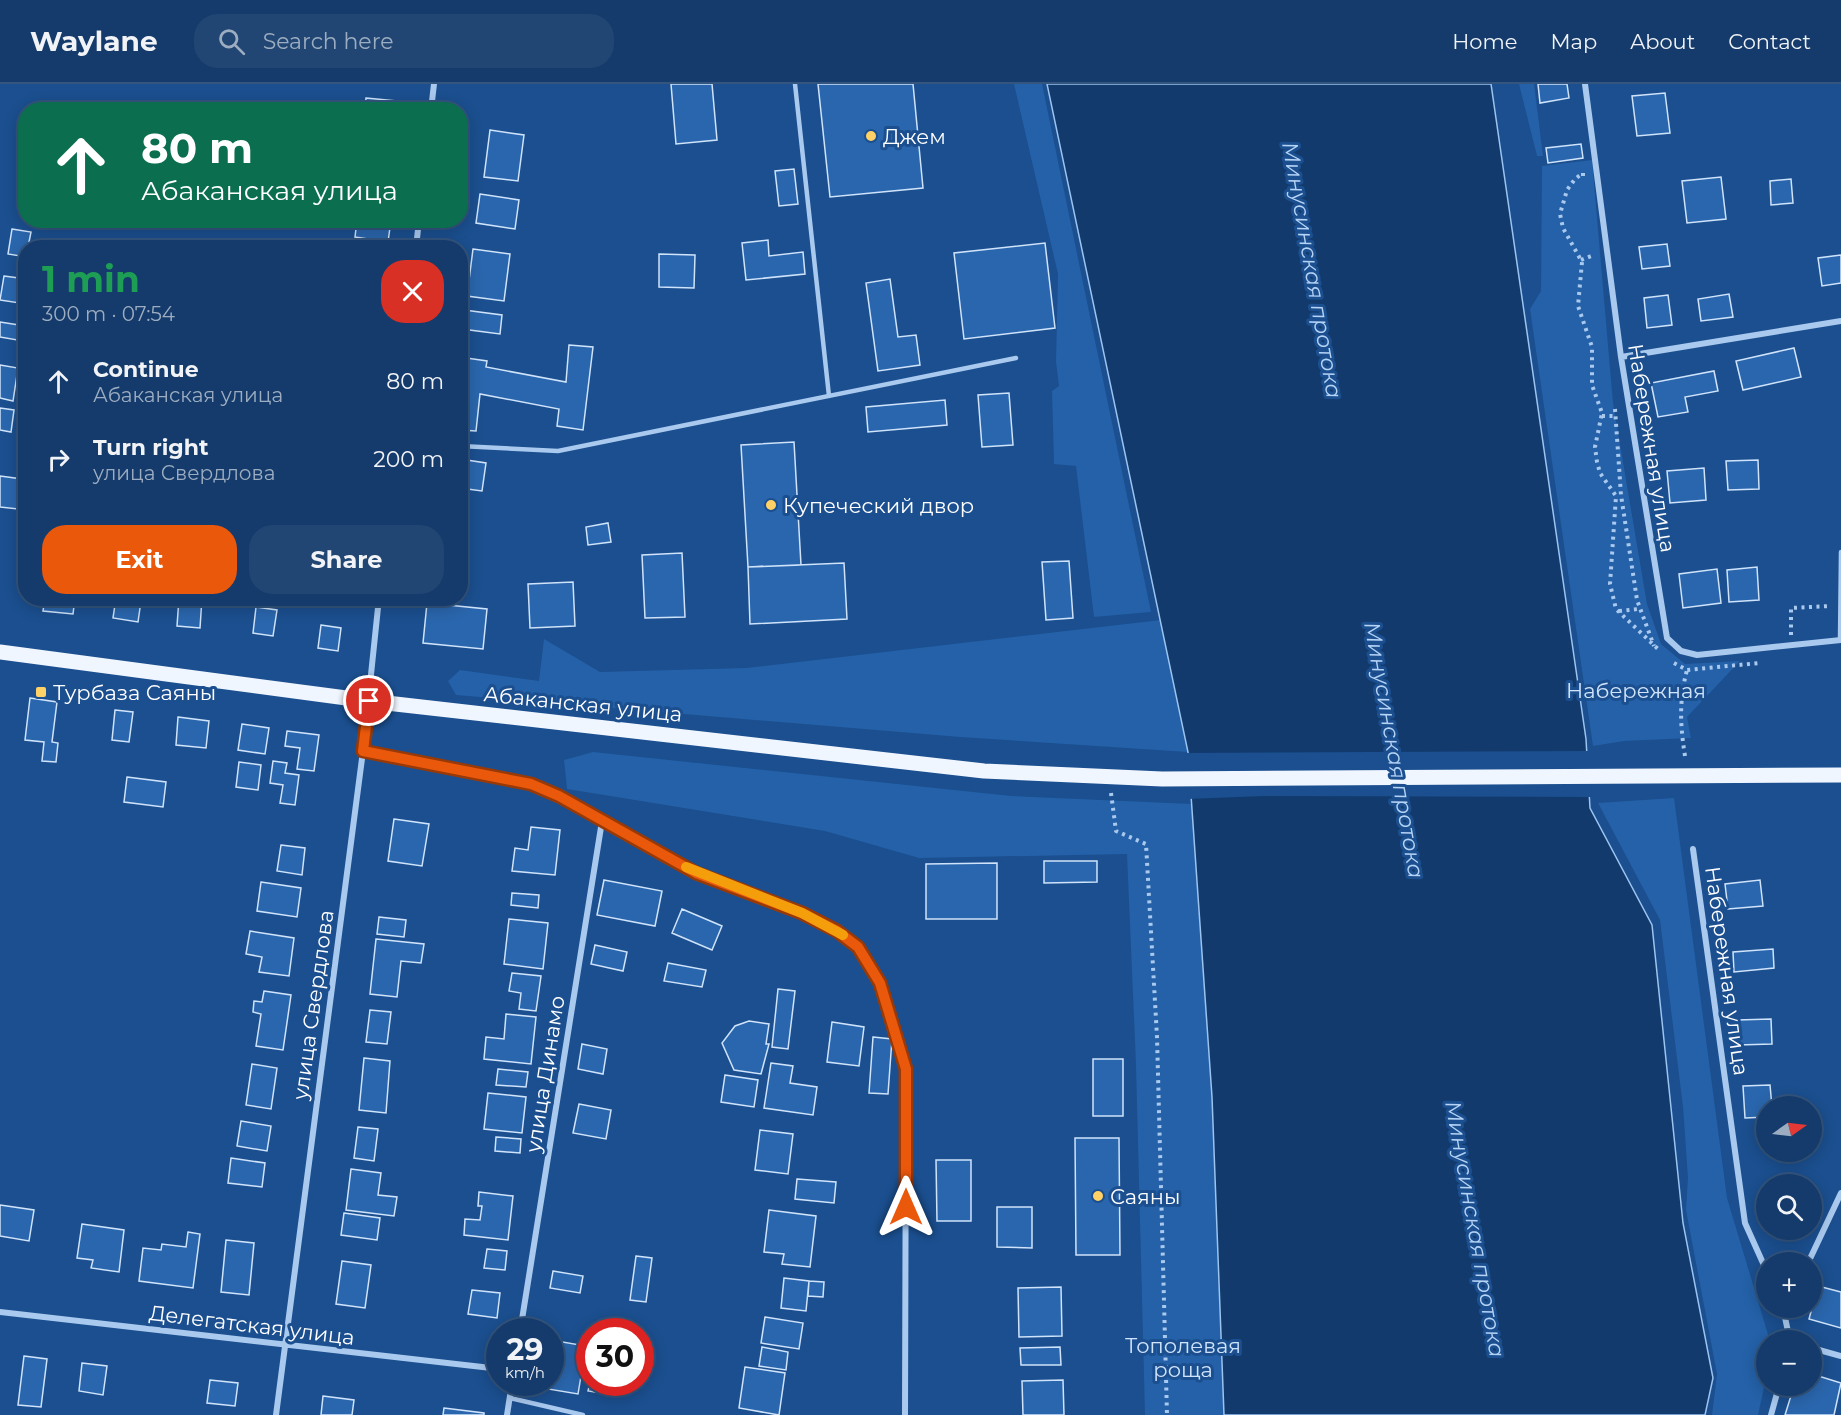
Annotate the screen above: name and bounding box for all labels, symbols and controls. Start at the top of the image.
search box [194,14,614,68]
text: Waylane [30,24,158,58]
icon: search [215,25,248,58]
text: Search here [263,28,393,55]
text: Home [1452,29,1517,54]
text: Map [1550,29,1597,54]
text: About [1630,29,1695,54]
text: Contact [1728,29,1811,54]
text: 80 m [141,122,253,174]
place label: Джем [883,124,946,149]
icon: ahead [42,126,120,204]
marker: Джем [864,129,878,143]
water label: Минусинская протока [1276,139,1348,401]
text: Абаканская улица [141,174,398,207]
text: 1 min [42,257,140,301]
button: close [381,260,444,323]
text: 300 m · 07:54 [42,302,175,326]
street label: Набережная улица [1623,342,1681,554]
text: Continue [93,356,199,383]
icon: ahead [42,365,75,398]
text: 80 m [386,368,444,395]
text: Абаканская улица [93,383,283,407]
text: Turn right [93,434,208,461]
icon: right [42,443,75,476]
text: 200 m [373,446,444,473]
text: улица Свердлова [93,461,275,485]
place label: Купеческий двор [783,493,974,518]
marker: Купеческий двор [764,498,778,512]
button: Exit [42,525,237,594]
button: Share [249,525,444,594]
water label: Минусинская протока [1358,619,1430,881]
pin [343,675,394,726]
park label: Набережная [1566,678,1706,703]
place label: Турбаза Саяны [53,680,216,705]
street label: Абаканская улица [482,681,684,727]
icon: arrive [352,684,385,717]
marker: Турбаза Саяны [34,685,48,699]
street label: Набережная улица [1700,865,1754,1077]
street label: улица Свердлова [287,908,339,1103]
street label: улица Динамо [520,994,570,1155]
north arrow [1756,1096,1822,1162]
map controls [1756,1096,1822,1396]
water label: Минусинская протока [1439,1098,1511,1360]
button: search [1756,1174,1822,1240]
position arrow [874,1175,938,1239]
place label: Саяны [1110,1184,1181,1209]
marker: Саяны [1091,1189,1105,1203]
button: + [1756,1252,1822,1318]
street label: Делегатская улица [148,1300,356,1350]
speed limit sign: 30 [576,1318,654,1396]
button: − [1756,1330,1822,1396]
text: 29 [507,1331,543,1368]
park label: Тополевая роща [1125,1333,1241,1382]
text: km/h [505,1363,545,1382]

